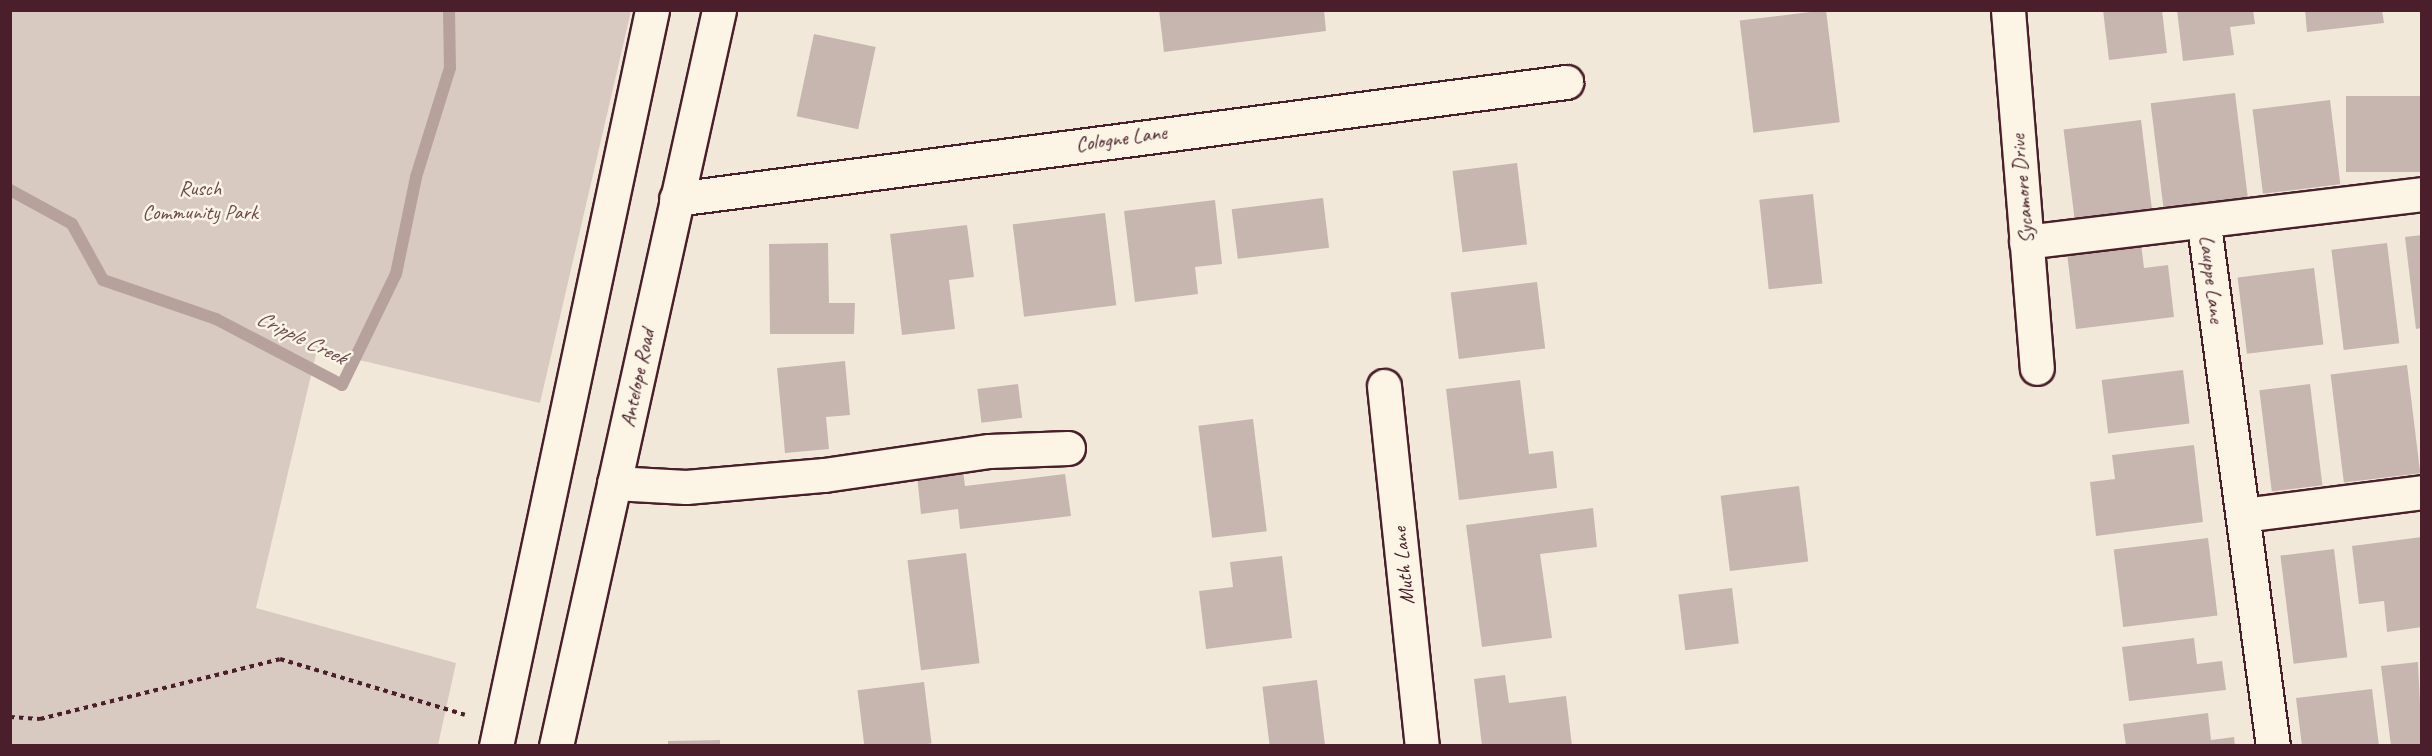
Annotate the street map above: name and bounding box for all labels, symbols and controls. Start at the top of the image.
street label: Cologne Lane [1074,119,1168,157]
street label: Sycamore Drive [2005,133,2039,245]
park label: Rusch Community Park [142,175,258,225]
street label: Lauppe Lane [2194,234,2230,324]
water label: Cripple Creek [252,305,350,371]
street label: Antelope Road [614,327,660,429]
street label: Muth Lane [1386,526,1420,606]

